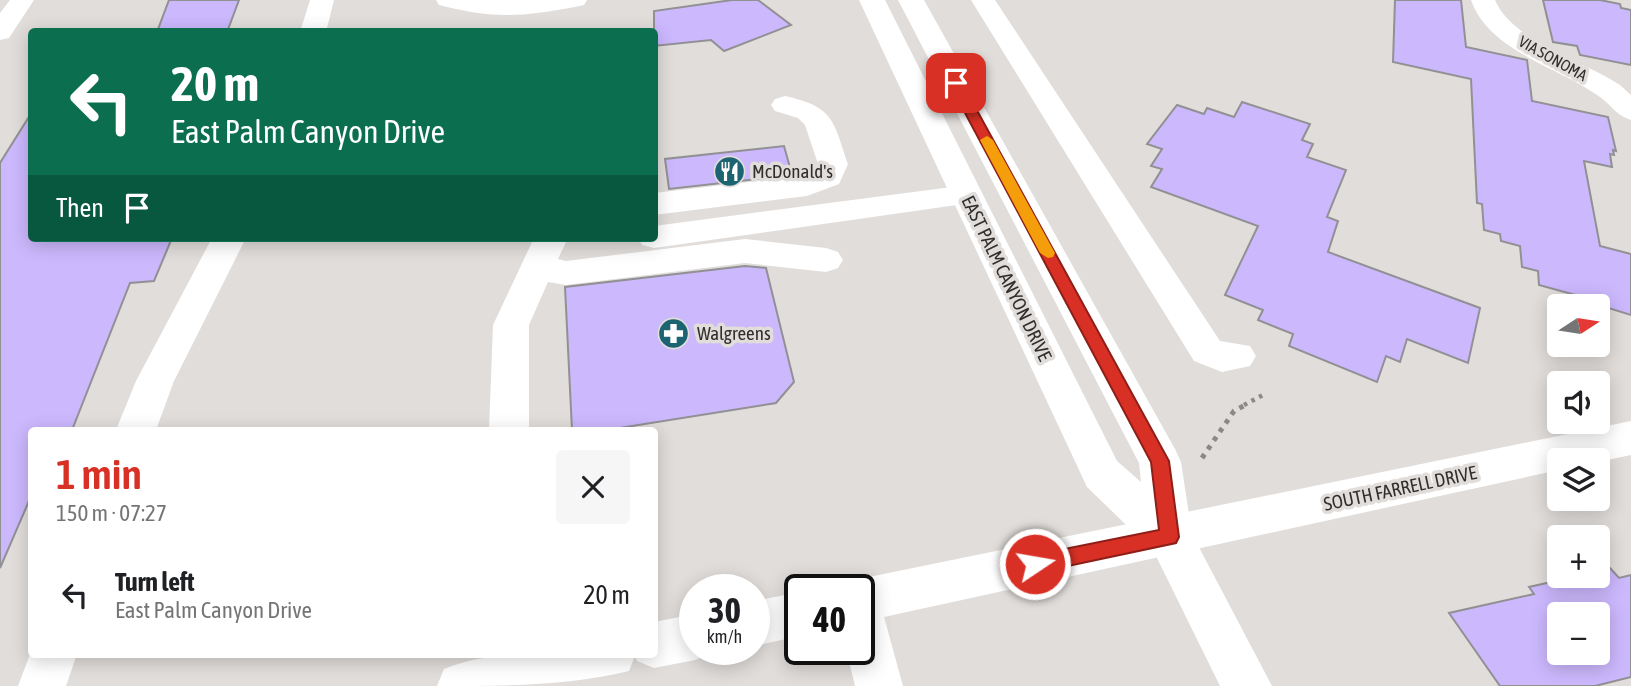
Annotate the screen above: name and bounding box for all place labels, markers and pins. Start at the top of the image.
pin [926,53,986,113]
restaurant icon: McDonald's [712,154,746,188]
place label: McDonald's [752,160,833,182]
pharmacy icon: Walgreens [657,316,691,350]
place label: Walgreens [697,322,771,344]

